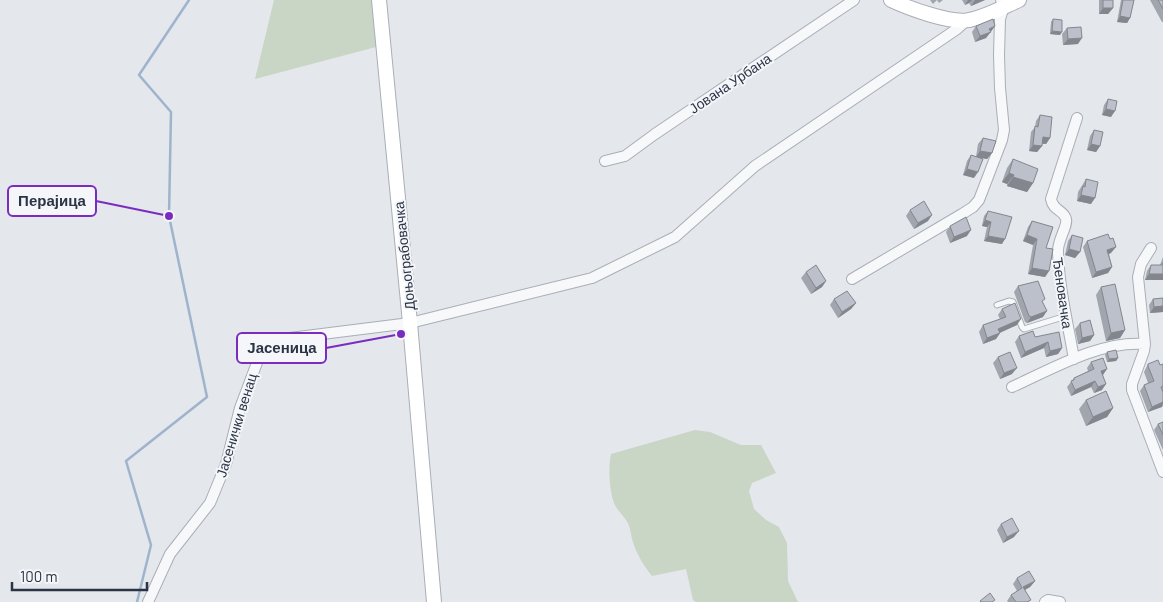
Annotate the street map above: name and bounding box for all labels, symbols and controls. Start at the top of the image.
street label: Јована Урбана [686,49,774,117]
callout: Перајица [8,186,96,216]
text: Перајица [18,191,87,209]
street label: Доњограбовачка [390,201,418,311]
street label: Ђеновачка [1050,256,1076,330]
callout: Јасеница [237,333,326,363]
text: Јасеница [247,338,317,356]
street label: Јасенички венац [212,371,260,479]
scale bar [12,560,148,592]
text: 100 m [20,567,58,585]

